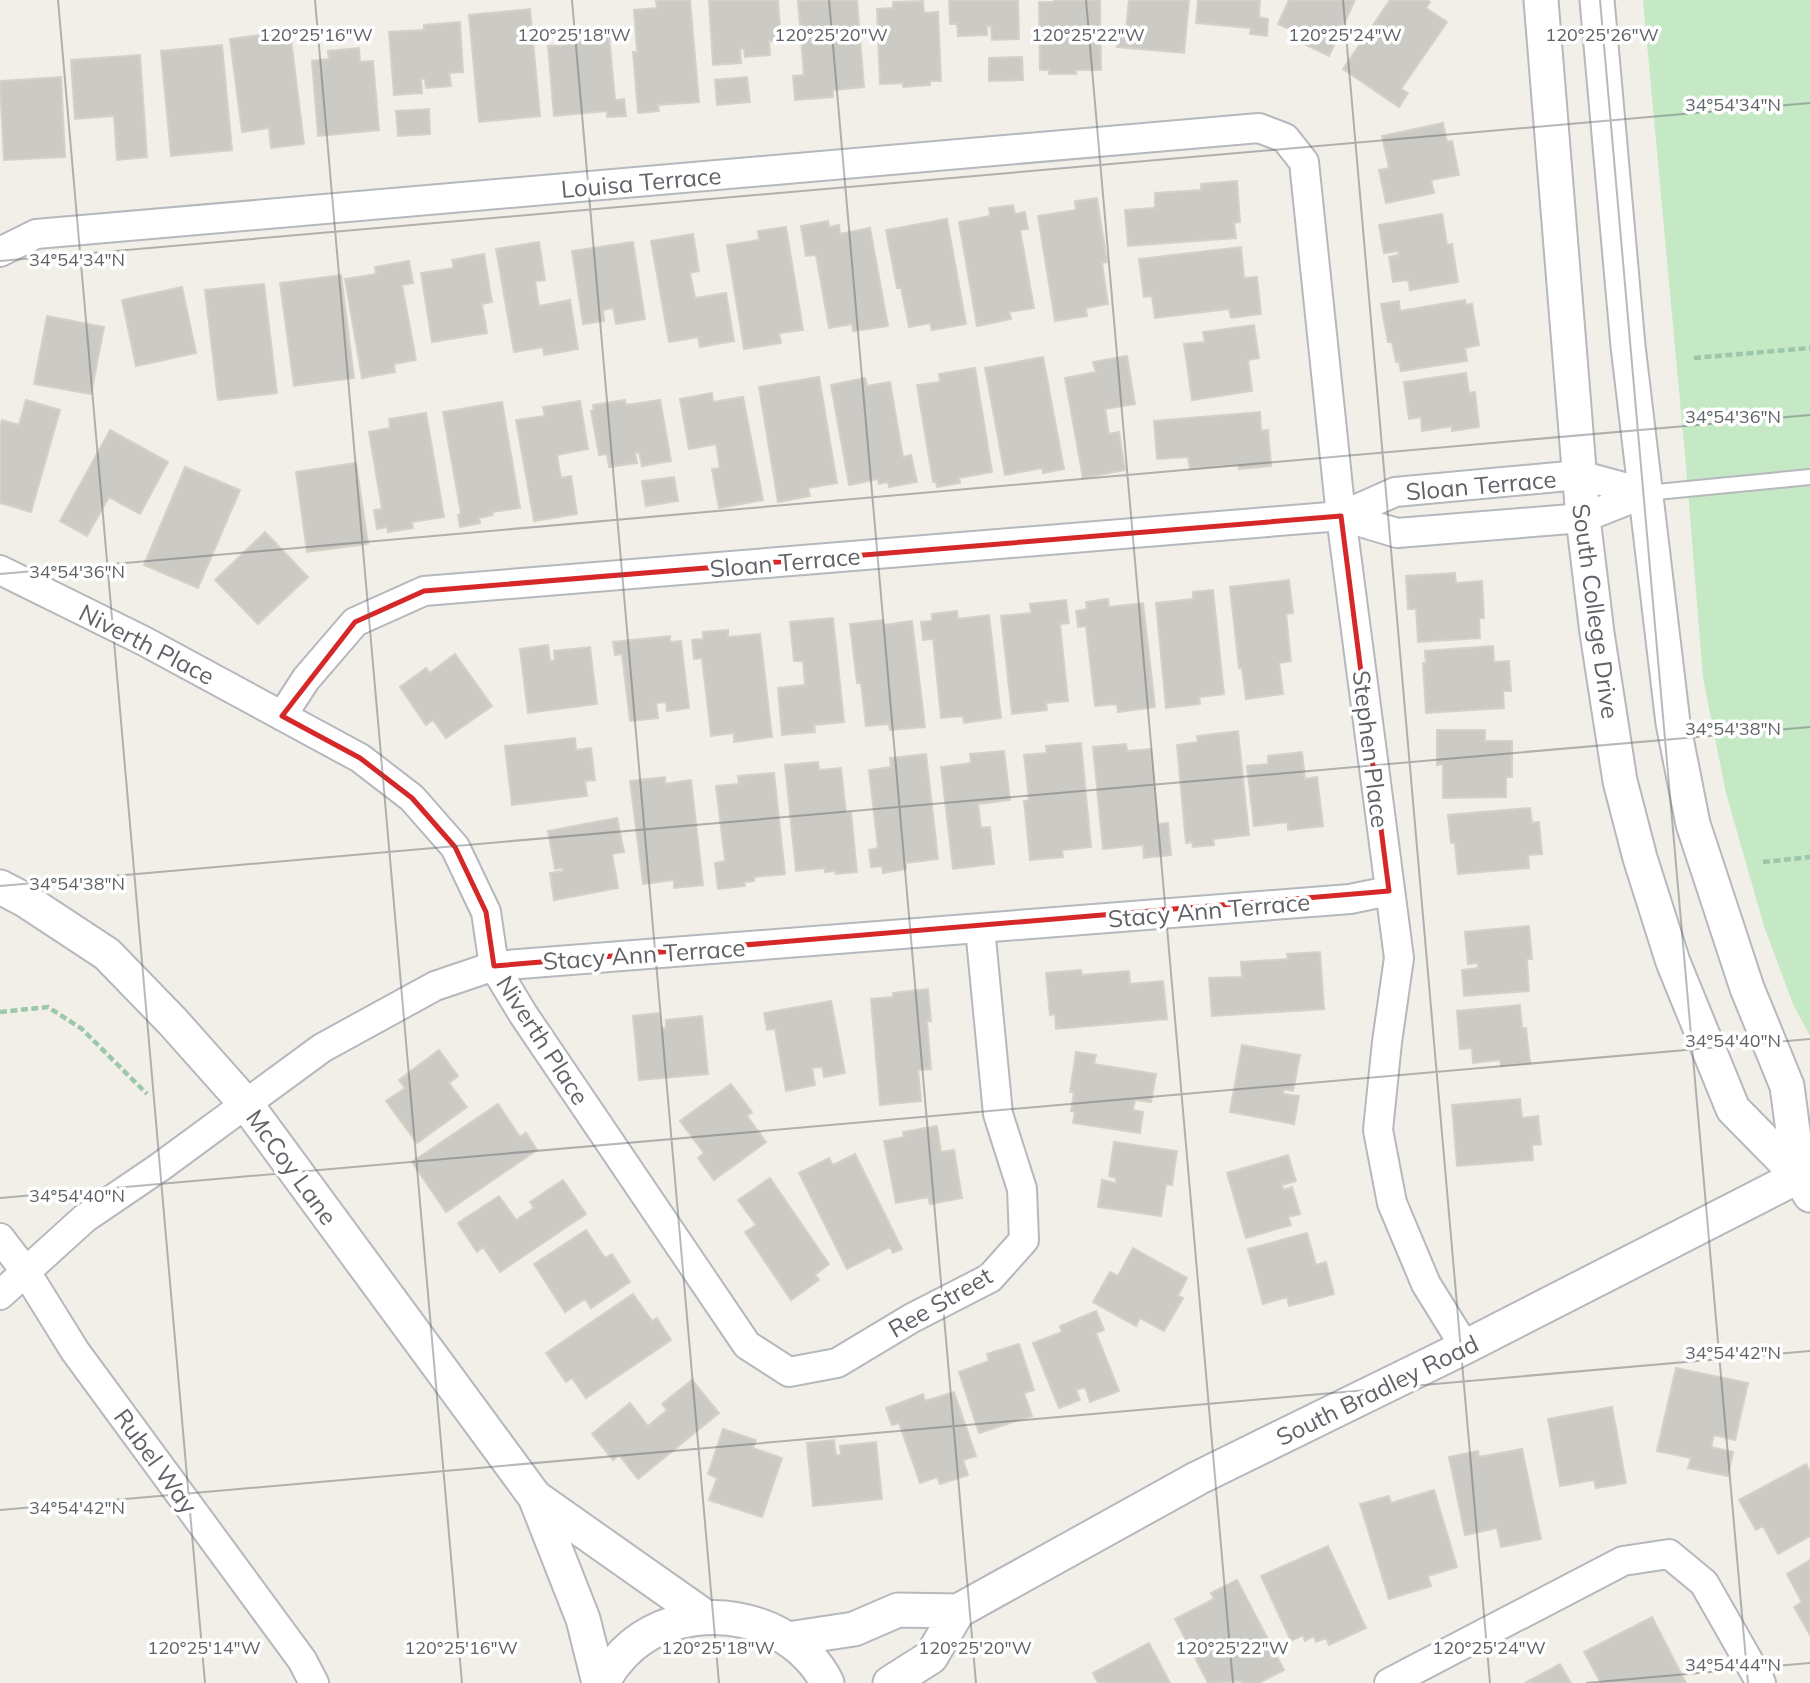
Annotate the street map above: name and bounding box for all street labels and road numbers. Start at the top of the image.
street label: Louisa Terrace [560,160,722,204]
street label: Sloan Terrace [1404,463,1558,507]
street label: South College Drive [1566,502,1626,720]
street label: Sloan Terrace [708,540,862,584]
street label: Niverth Place [74,597,220,691]
street label: Stephen Place [1346,668,1396,830]
street label: Stacy Ann Terrace [1107,886,1311,934]
street label: Stacy Ann Terrace [542,932,746,976]
street label: Niverth Place [490,970,596,1110]
street label: McCoy Lane [240,1103,344,1231]
street label: Ree Street [883,1260,997,1344]
street label: South Bradley Road [1271,1328,1483,1452]
street label: Rubel Way [108,1403,204,1519]

